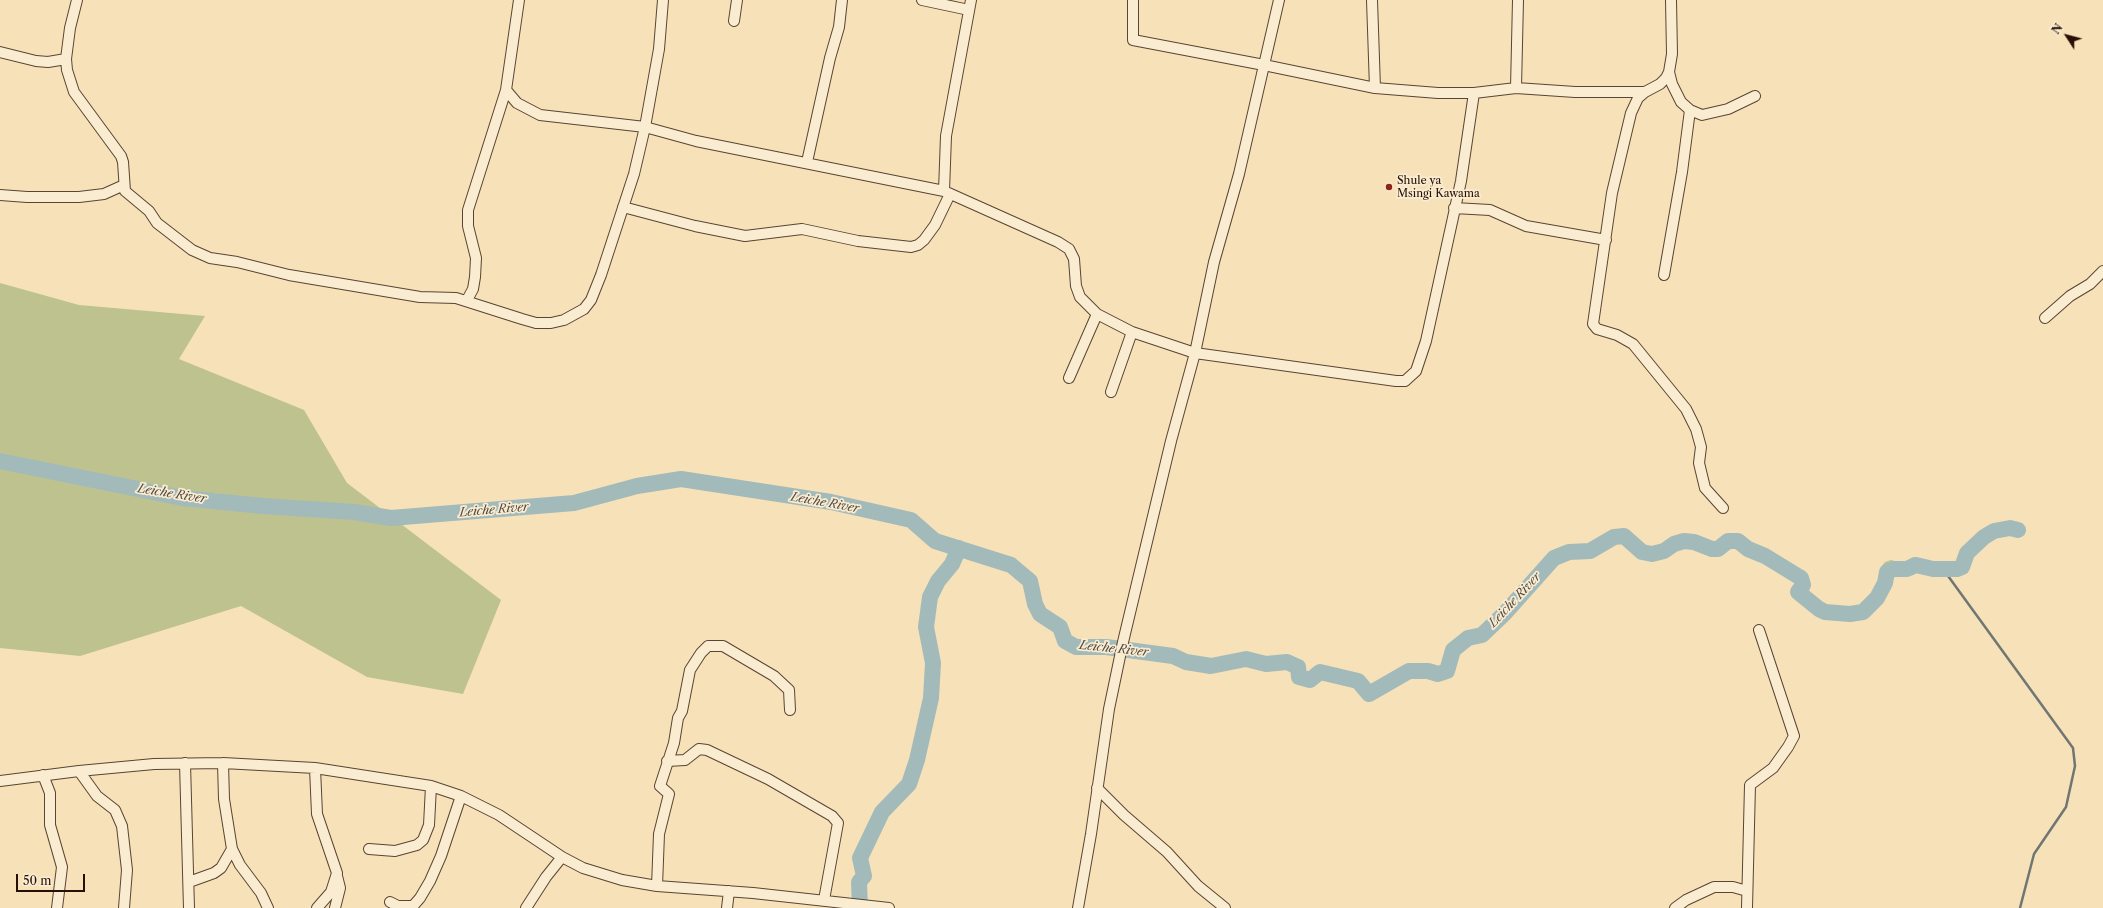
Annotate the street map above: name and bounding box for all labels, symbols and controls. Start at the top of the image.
north arrow [2047,16,2087,56]
text: N [2049,21,2066,37]
place label: Shule ya Msingi Kawama [1397,174,1480,200]
marker: Shule ya Msingi Kawama [1384,182,1394,192]
water label: Leiche River [137,481,207,507]
water label: Leiche River [790,490,860,516]
water label: Leiche River [459,500,529,520]
water label: Leiche River [1486,570,1544,630]
water label: Leiche River [1079,638,1149,660]
scale bar [18,866,87,892]
text: 50 m [23,873,52,888]

